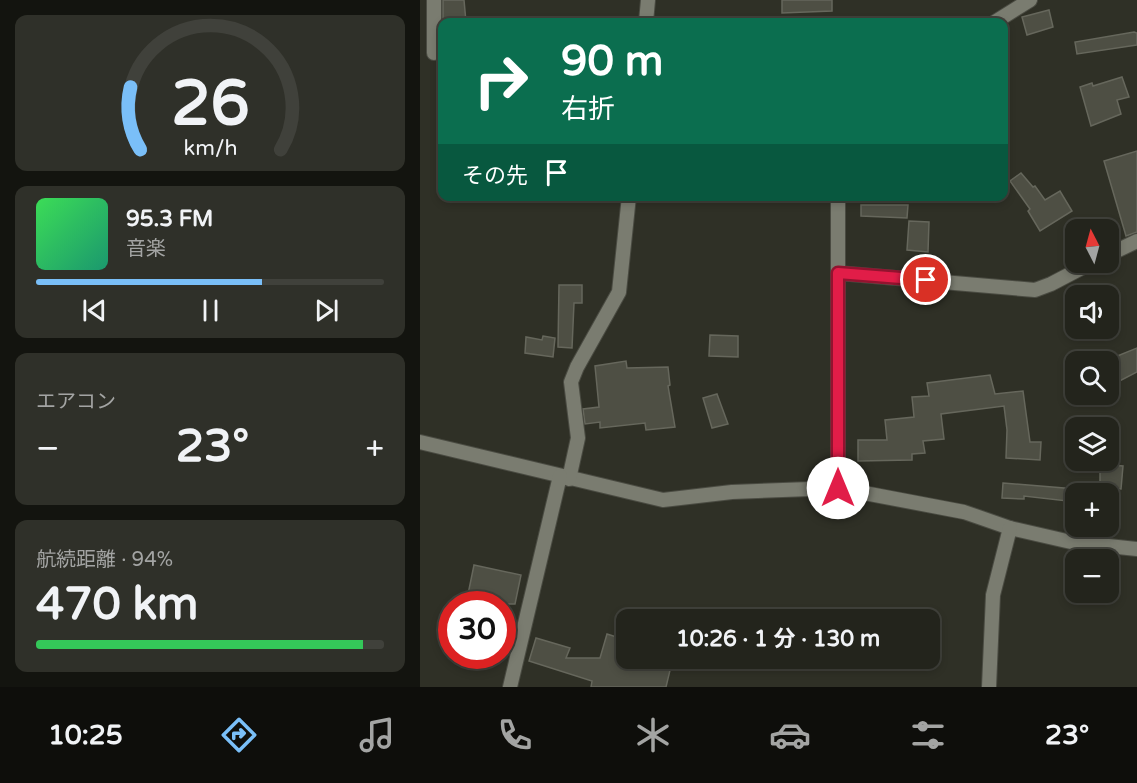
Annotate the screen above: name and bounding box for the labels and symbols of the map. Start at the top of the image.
north arrow [1065,219,1119,273]
pin [900,254,951,305]
position arrow [806,456,870,520]
speed limit sign: 30 [438,591,516,669]

